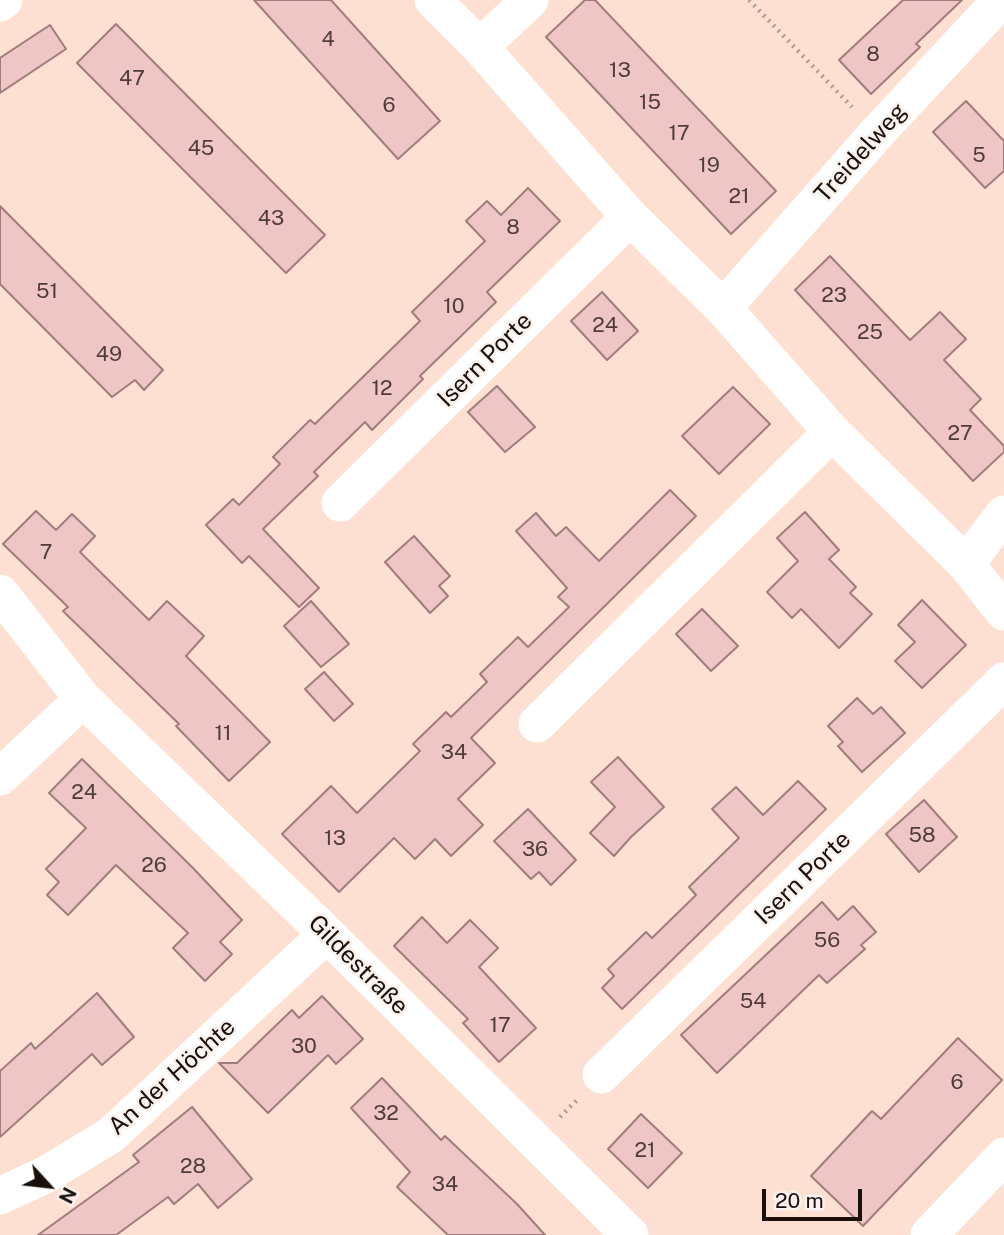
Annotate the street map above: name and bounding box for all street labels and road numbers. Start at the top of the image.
street label: Treidelweg [809,97,913,209]
street label: Isern Porte [432,307,538,413]
street label: Isern Porte [749,825,857,931]
street label: Gildestraße [302,909,414,1021]
street label: An der Höchte [103,1013,241,1141]

